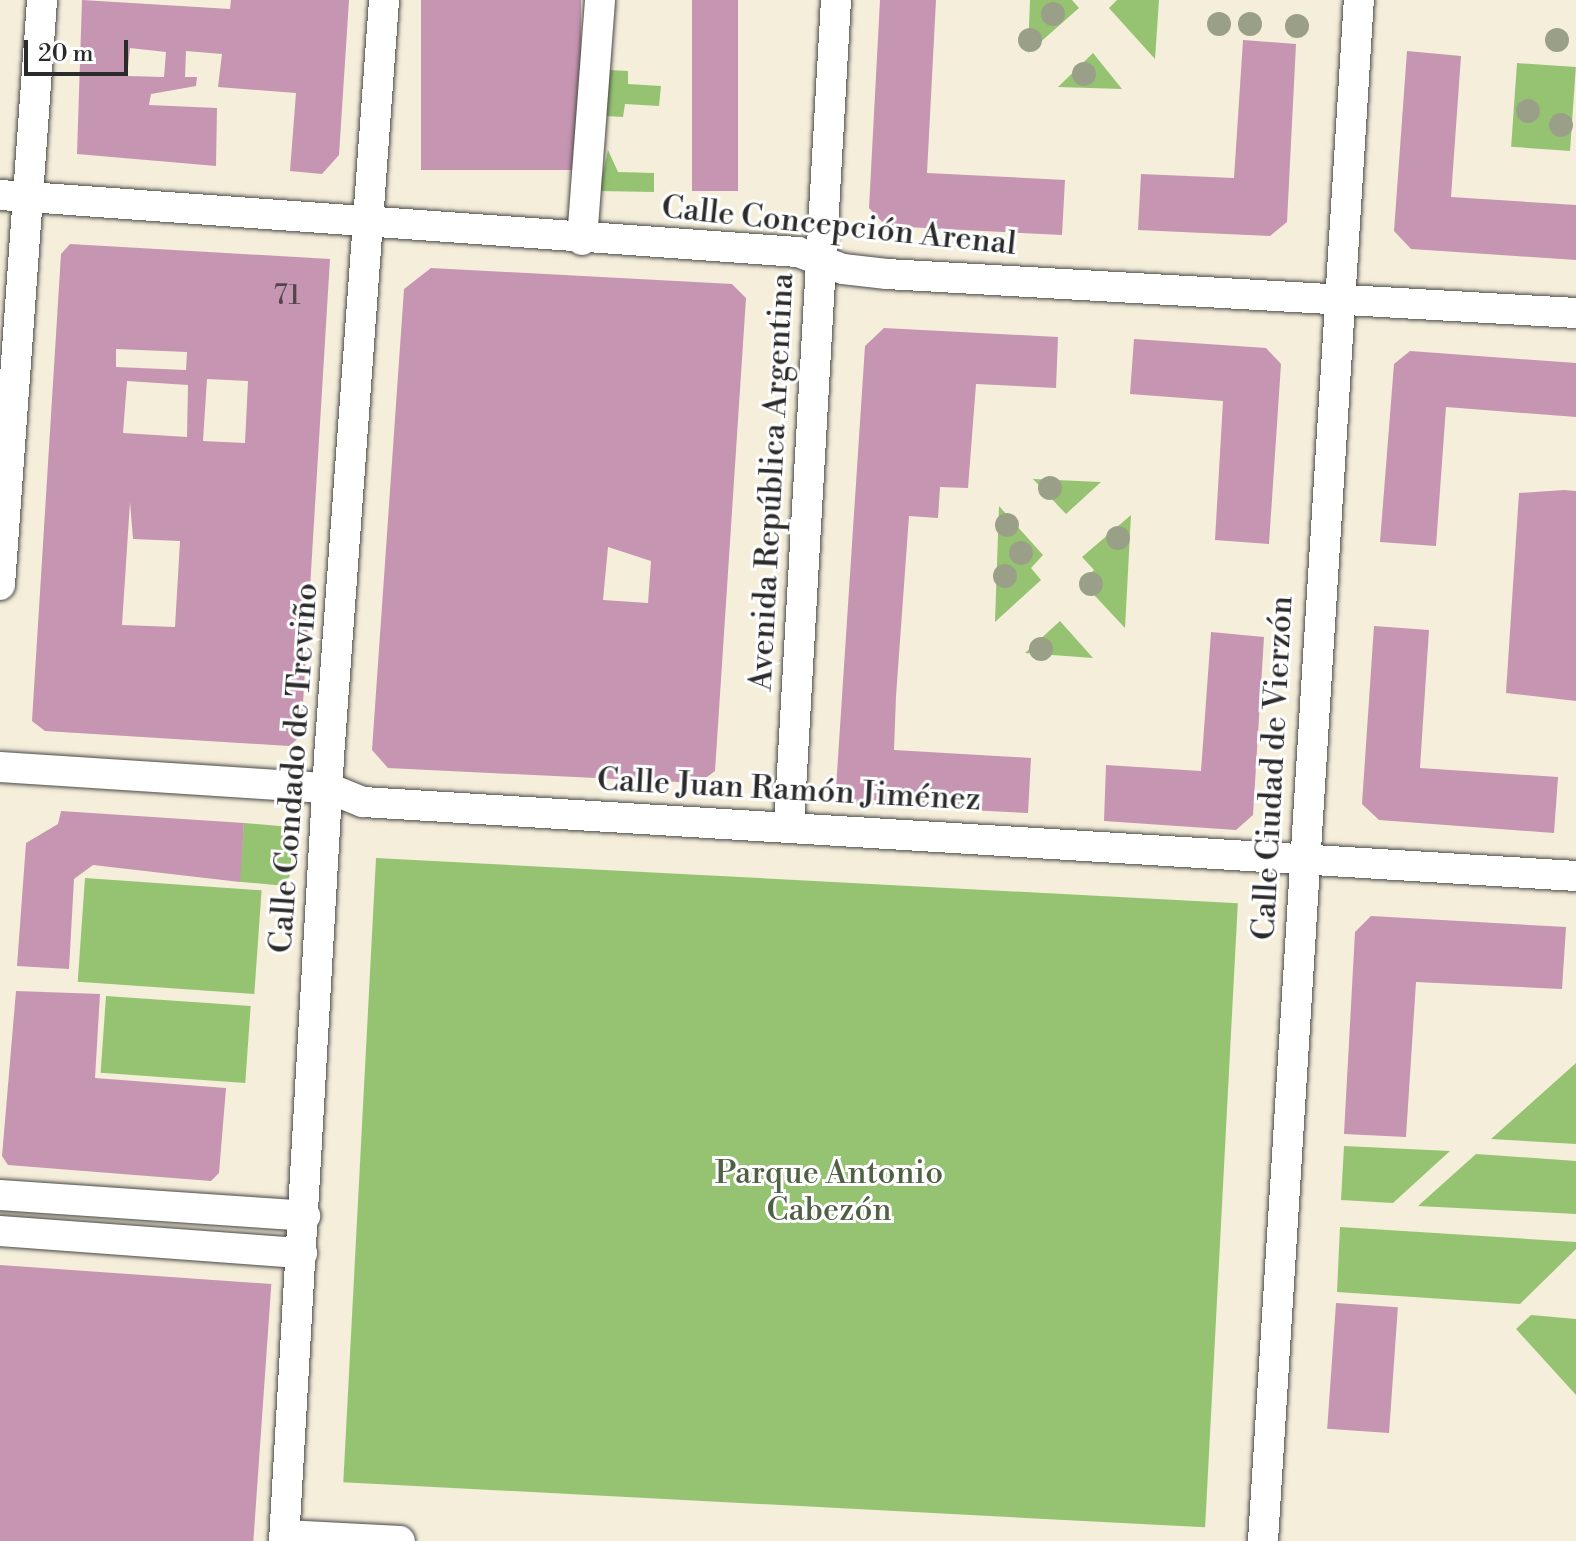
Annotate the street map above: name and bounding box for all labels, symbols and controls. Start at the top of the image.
scale bar [28,24,132,74]
text: 20 m [38,39,94,69]
street label: Calle Concepción Arenal [660,188,1018,264]
street label: Avenida República Argentina [742,272,802,692]
house number: 71 [273,279,301,313]
street label: Calle Condado de Treviño [262,581,326,955]
street label: Calle Ciudad de Vierzón [1245,595,1301,941]
street label: Calle Juan Ramón Jiménez [596,761,982,819]
park label: Parque Antonio Cabezón [715,1155,943,1230]

